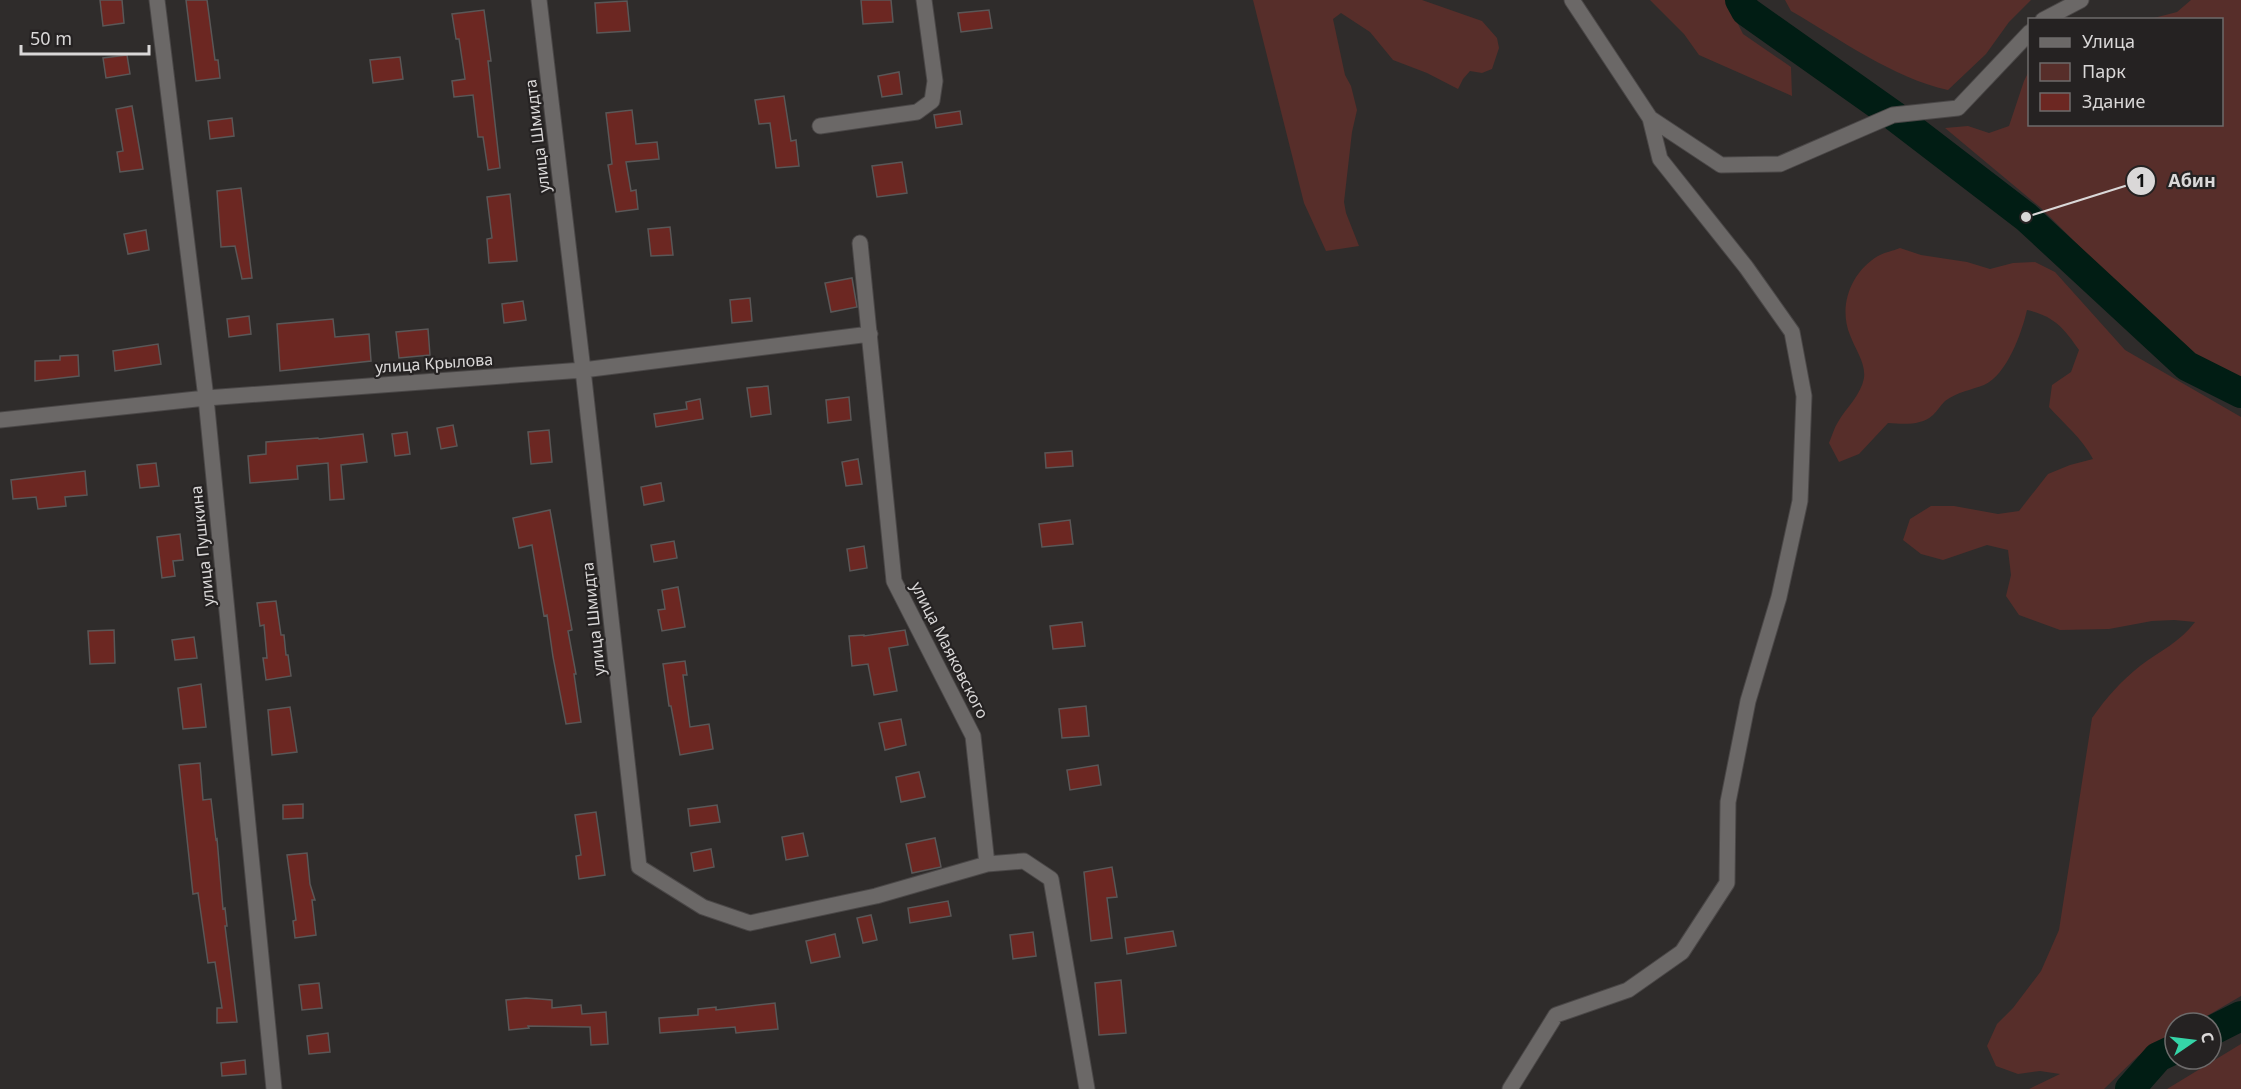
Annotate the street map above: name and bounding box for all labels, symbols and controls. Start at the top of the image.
scale bar [21,18,148,56]
legend [2028,18,2223,126]
text: 50 m [30,26,72,50]
text: Улица [2082,29,2135,53]
text: Парк [2082,59,2126,83]
street label: улица Шмидта [519,78,555,194]
text: Здание [2082,89,2146,113]
callout: Абин [2126,163,2228,199]
text: 1 [2136,168,2146,192]
text: Абин [2168,168,2216,192]
street label: улица Крылова [374,348,494,378]
street label: улица Пушкина [185,485,219,607]
street label: улица Шмидта [576,561,610,677]
street label: улица Маяковского [906,578,994,722]
north arrow [2163,1011,2223,1071]
text: С [2196,1030,2219,1045]

